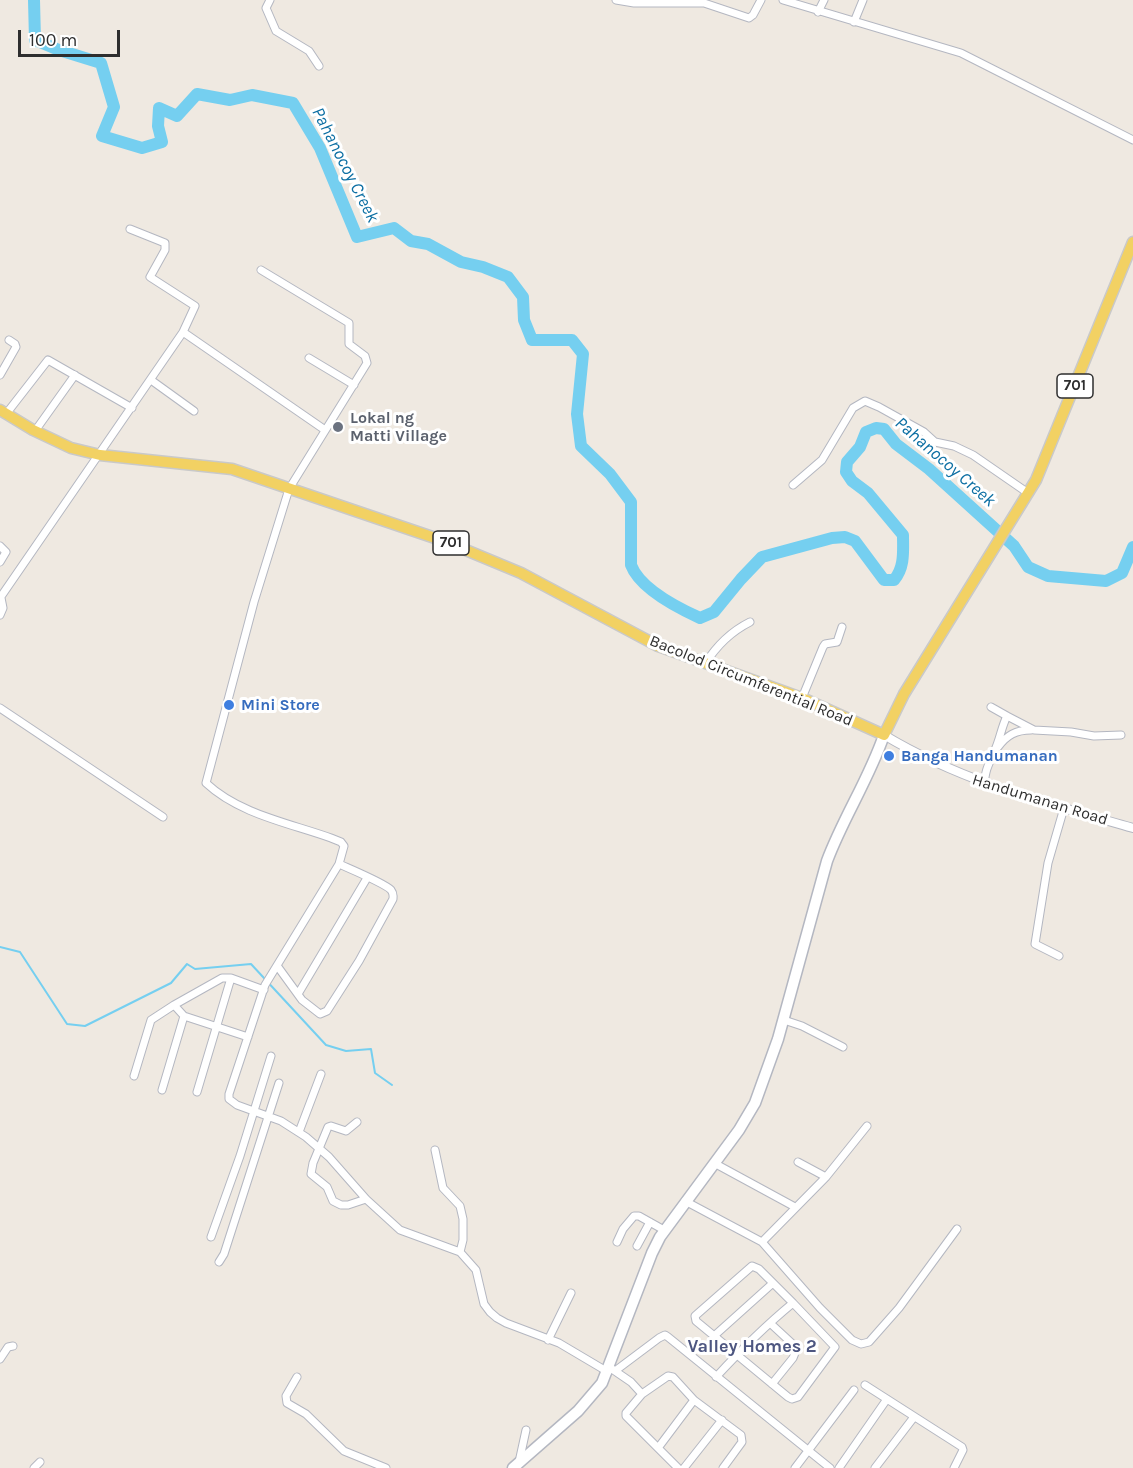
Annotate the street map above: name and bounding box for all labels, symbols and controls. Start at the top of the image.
scale bar [21,18,123,56]
text: 100 m [29,29,77,51]
water label: Pahanocoy Creek [307,104,383,226]
road number: 701 [1057,374,1093,398]
place label: Lokal ng Matti Village [350,408,447,446]
water label: Pahanocoy Creek [890,412,1000,512]
marker: Lokal ng Matti Village [331,420,345,434]
road number: 701 [433,531,469,555]
street label: Bacolod Circumferential Road [647,631,855,731]
place label: Mini Store [241,695,320,715]
marker: Mini Store [222,698,236,712]
place label: Banga Handumanan [901,746,1058,766]
marker: Banga Handumanan [882,749,896,763]
street label: Handumanan Road [970,770,1110,830]
district label: Valley Homes 2 [687,1336,817,1358]

